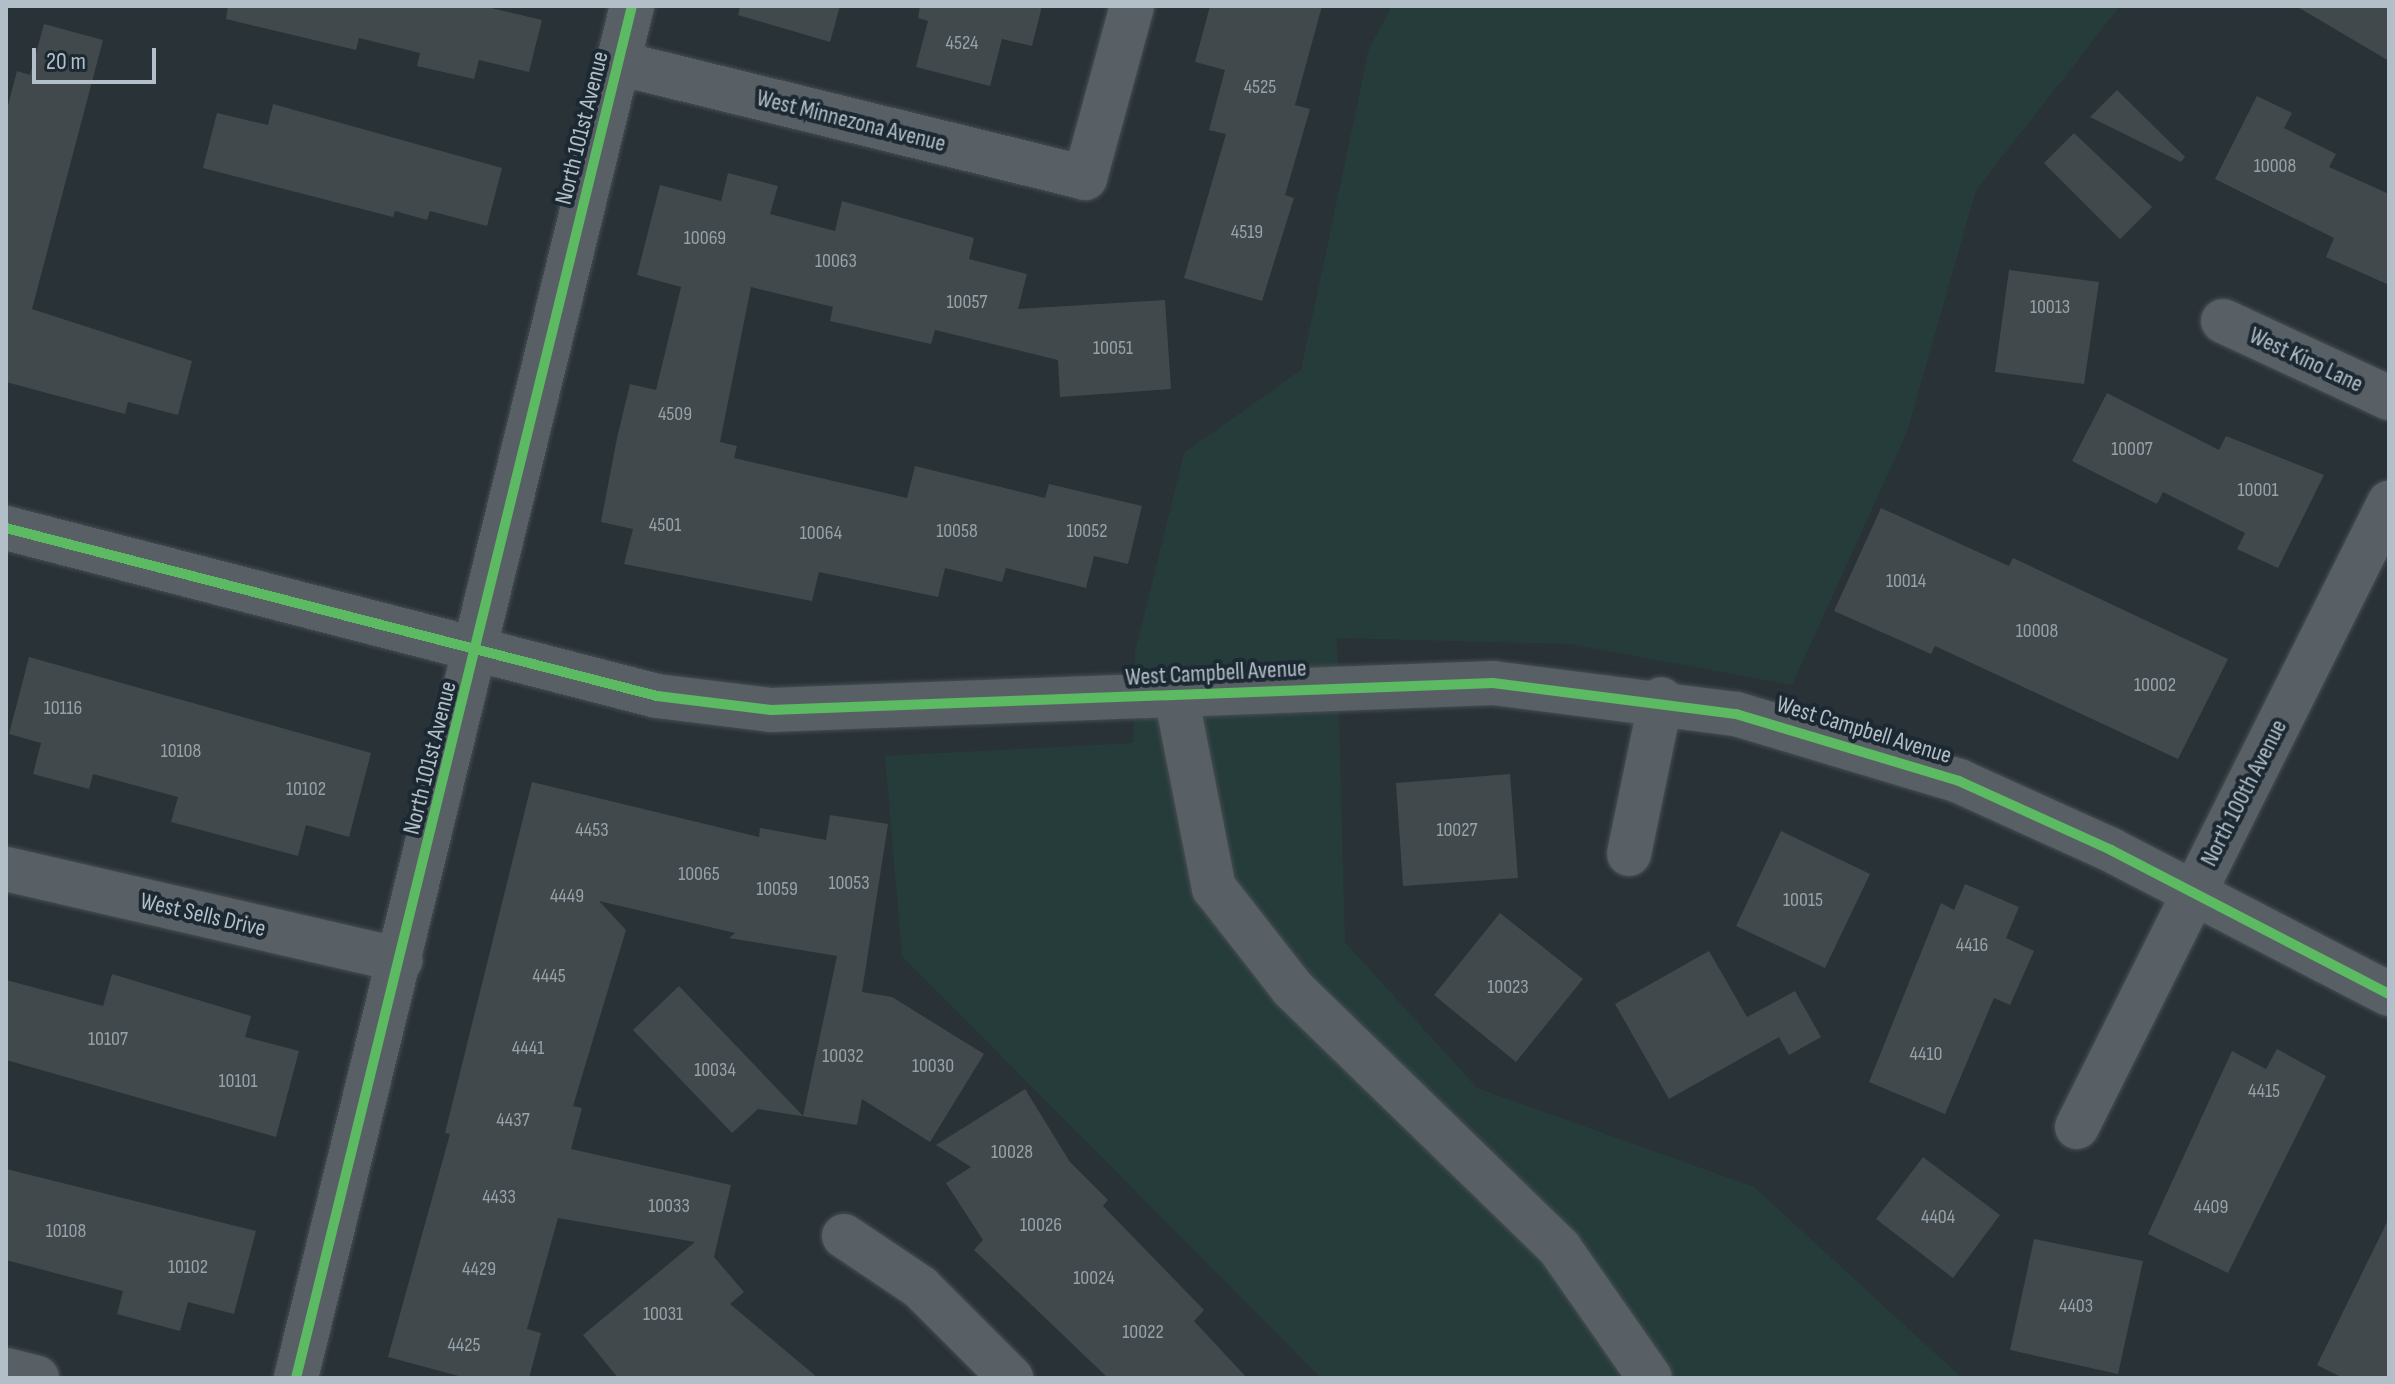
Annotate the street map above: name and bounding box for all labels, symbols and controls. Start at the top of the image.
house number: 4524 [946,31,978,55]
scale bar [36,32,160,82]
text: 20 m [46,47,86,76]
street label: North 101st Avenue [549,48,615,208]
house number: 4525 [1244,75,1276,99]
street label: West Minnezona Avenue [754,84,948,158]
house number: 10008 [2254,154,2296,178]
house number: 4519 [1231,220,1263,244]
house number: 10069 [684,226,726,250]
house number: 10063 [815,249,857,273]
house number: 10057 [947,290,987,314]
house number: 10013 [2030,295,2070,319]
street label: West Kino Lane [2245,321,2367,399]
house number: 10051 [1093,336,1133,360]
house number: 4509 [658,402,692,426]
house number: 10007 [2111,437,2153,461]
house number: 10001 [2238,478,2278,502]
house number: 4501 [649,513,681,537]
house number: 10058 [936,519,978,543]
house number: 10052 [1066,519,1108,543]
house number: 10064 [800,521,842,545]
house number: 10014 [1886,569,1926,593]
house number: 10008 [2016,619,2058,643]
street label: West Campbell Avenue [1125,654,1307,692]
house number: 10002 [2134,673,2176,697]
street label: North 101st Avenue [397,678,463,838]
street label: West Campbell Avenue [1773,690,1955,770]
house number: 10116 [44,696,82,720]
street label: North 100th Avenue [2195,715,2293,871]
house number: 10108 [161,739,201,763]
house number: 10102 [286,777,326,801]
house number: 4453 [575,818,609,842]
house number: 10027 [1436,818,1478,842]
house number: 10065 [678,862,720,886]
house number: 10053 [828,871,870,895]
house number: 10059 [756,877,798,901]
house number: 4449 [550,884,584,908]
street label: West Sells Drive [137,887,269,943]
house number: 10015 [1783,888,1823,912]
house number: 4416 [1956,933,1988,957]
house number: 4445 [532,964,566,988]
house number: 10023 [1487,975,1529,999]
house number: 10107 [88,1027,128,1051]
house number: 4441 [512,1036,544,1060]
house number: 4410 [1910,1042,1942,1066]
house number: 10032 [822,1044,864,1068]
house number: 10030 [912,1054,954,1078]
house number: 10034 [694,1058,736,1082]
house number: 10101 [219,1069,257,1093]
house number: 4415 [2248,1079,2280,1103]
house number: 4437 [496,1108,530,1132]
house number: 10028 [991,1140,1033,1164]
house number: 4433 [482,1185,516,1209]
house number: 10033 [648,1194,690,1218]
house number: 4409 [2194,1195,2228,1219]
house number: 4404 [1921,1205,1955,1229]
house number: 10026 [1020,1213,1062,1237]
house number: 10108 [46,1219,86,1243]
house number: 10102 [168,1255,208,1279]
house number: 4429 [462,1257,496,1281]
house number: 10024 [1073,1266,1115,1290]
house number: 4403 [2059,1294,2093,1318]
house number: 10031 [643,1302,683,1326]
house number: 10022 [1122,1320,1164,1344]
house number: 4425 [447,1333,481,1357]

